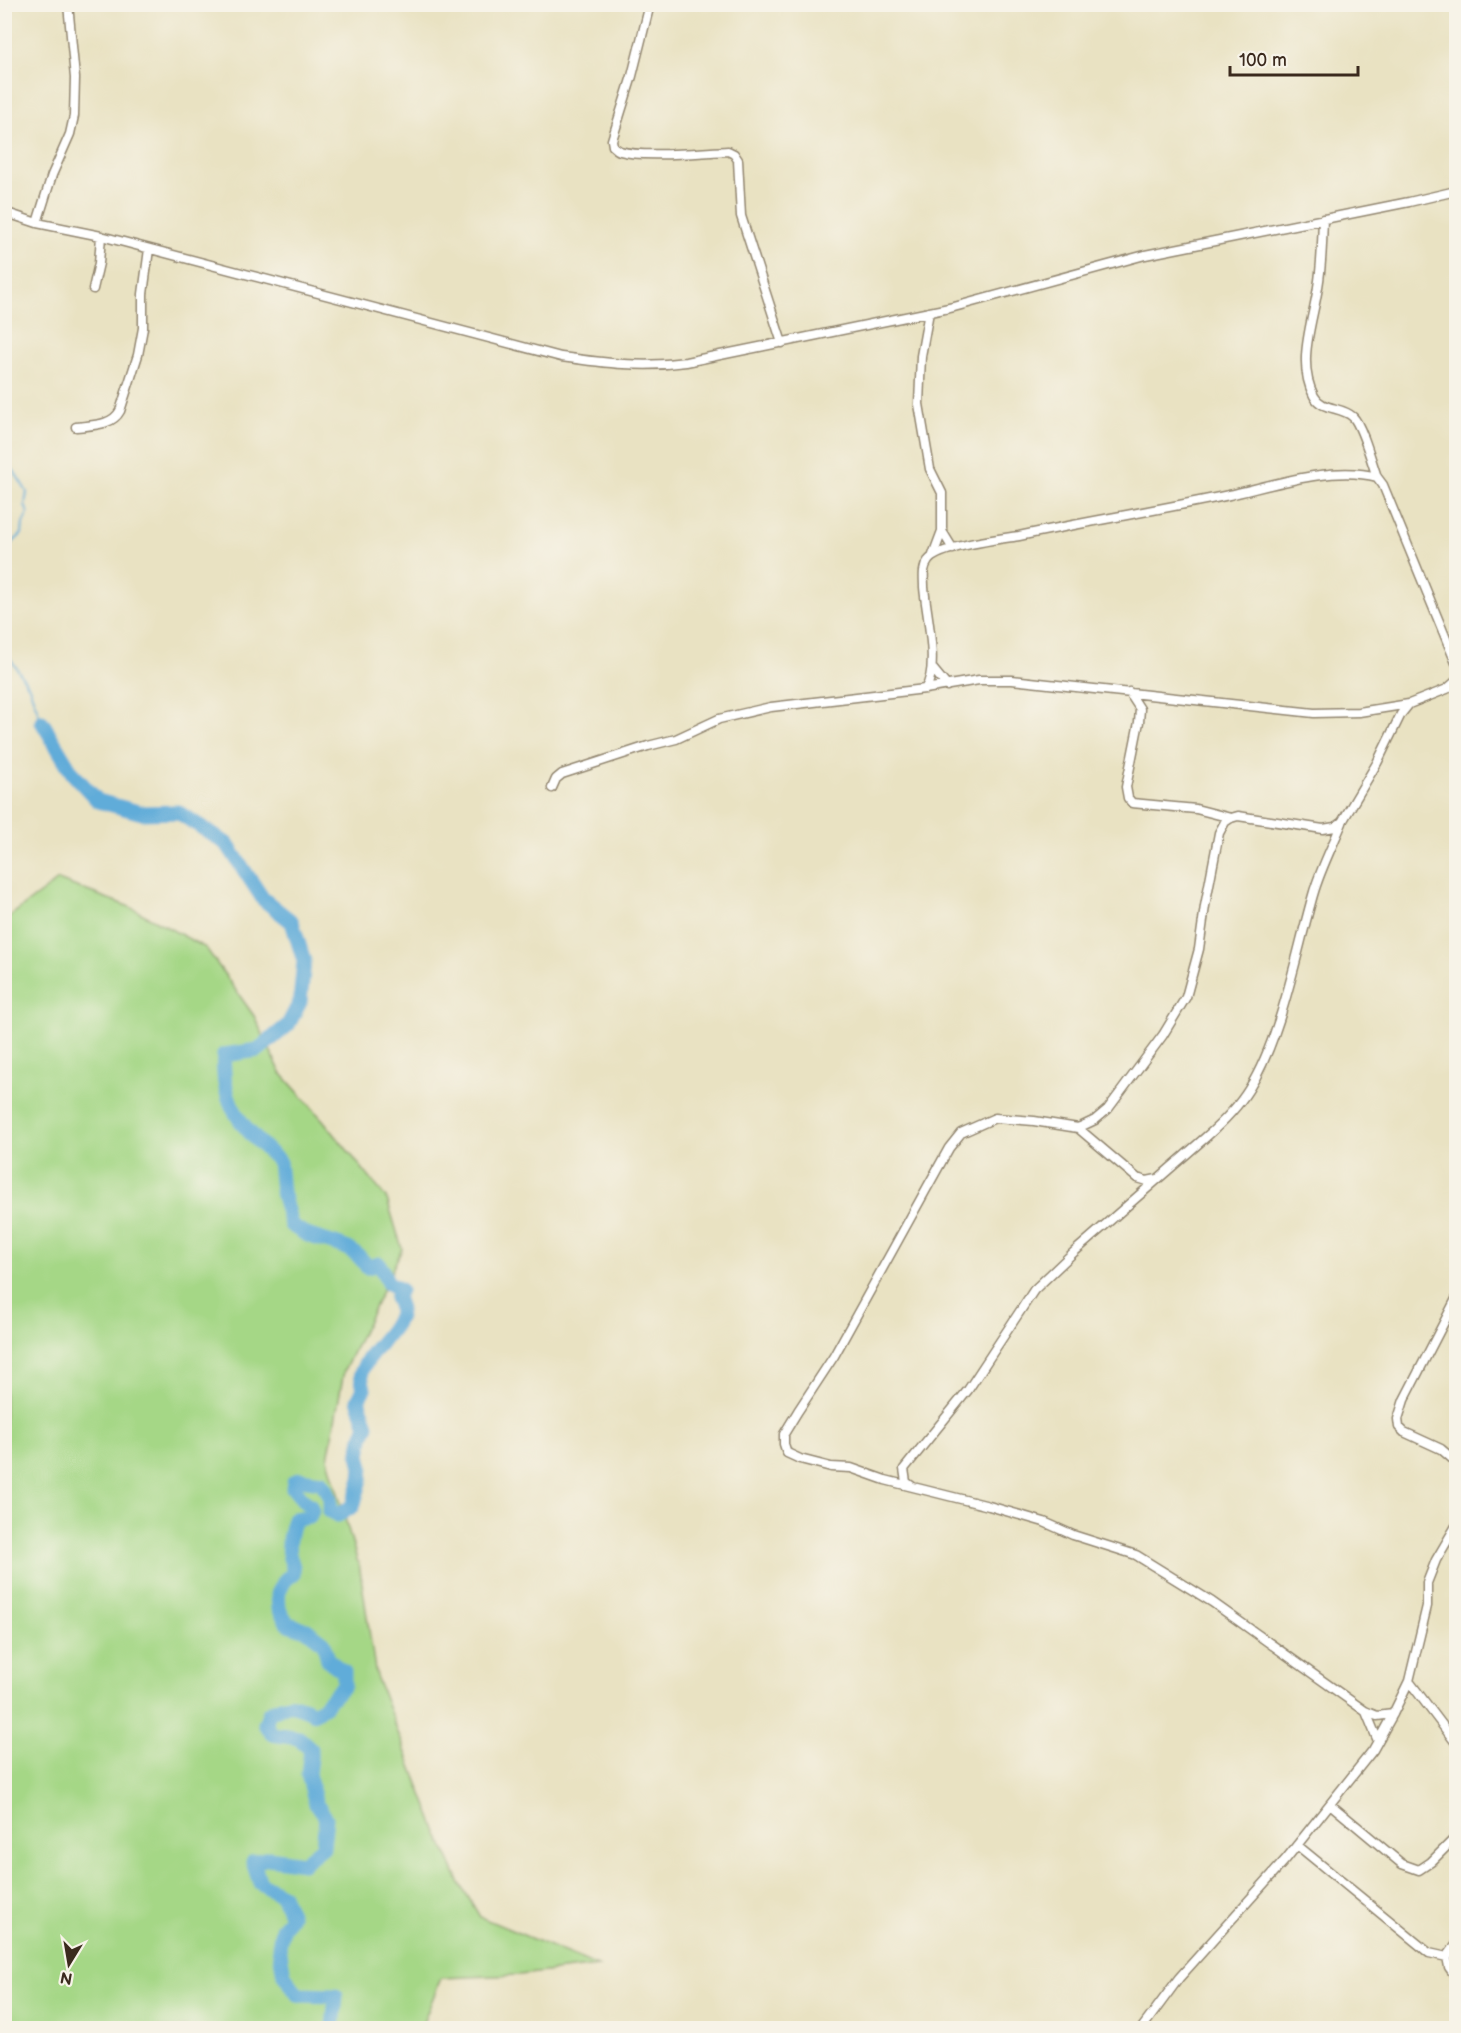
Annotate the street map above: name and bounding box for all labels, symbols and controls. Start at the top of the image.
scale bar [1230,39,1358,77]
text: 100 m [1239,50,1287,71]
north arrow [39,1934,99,1994]
text: N [59,1967,74,1988]

